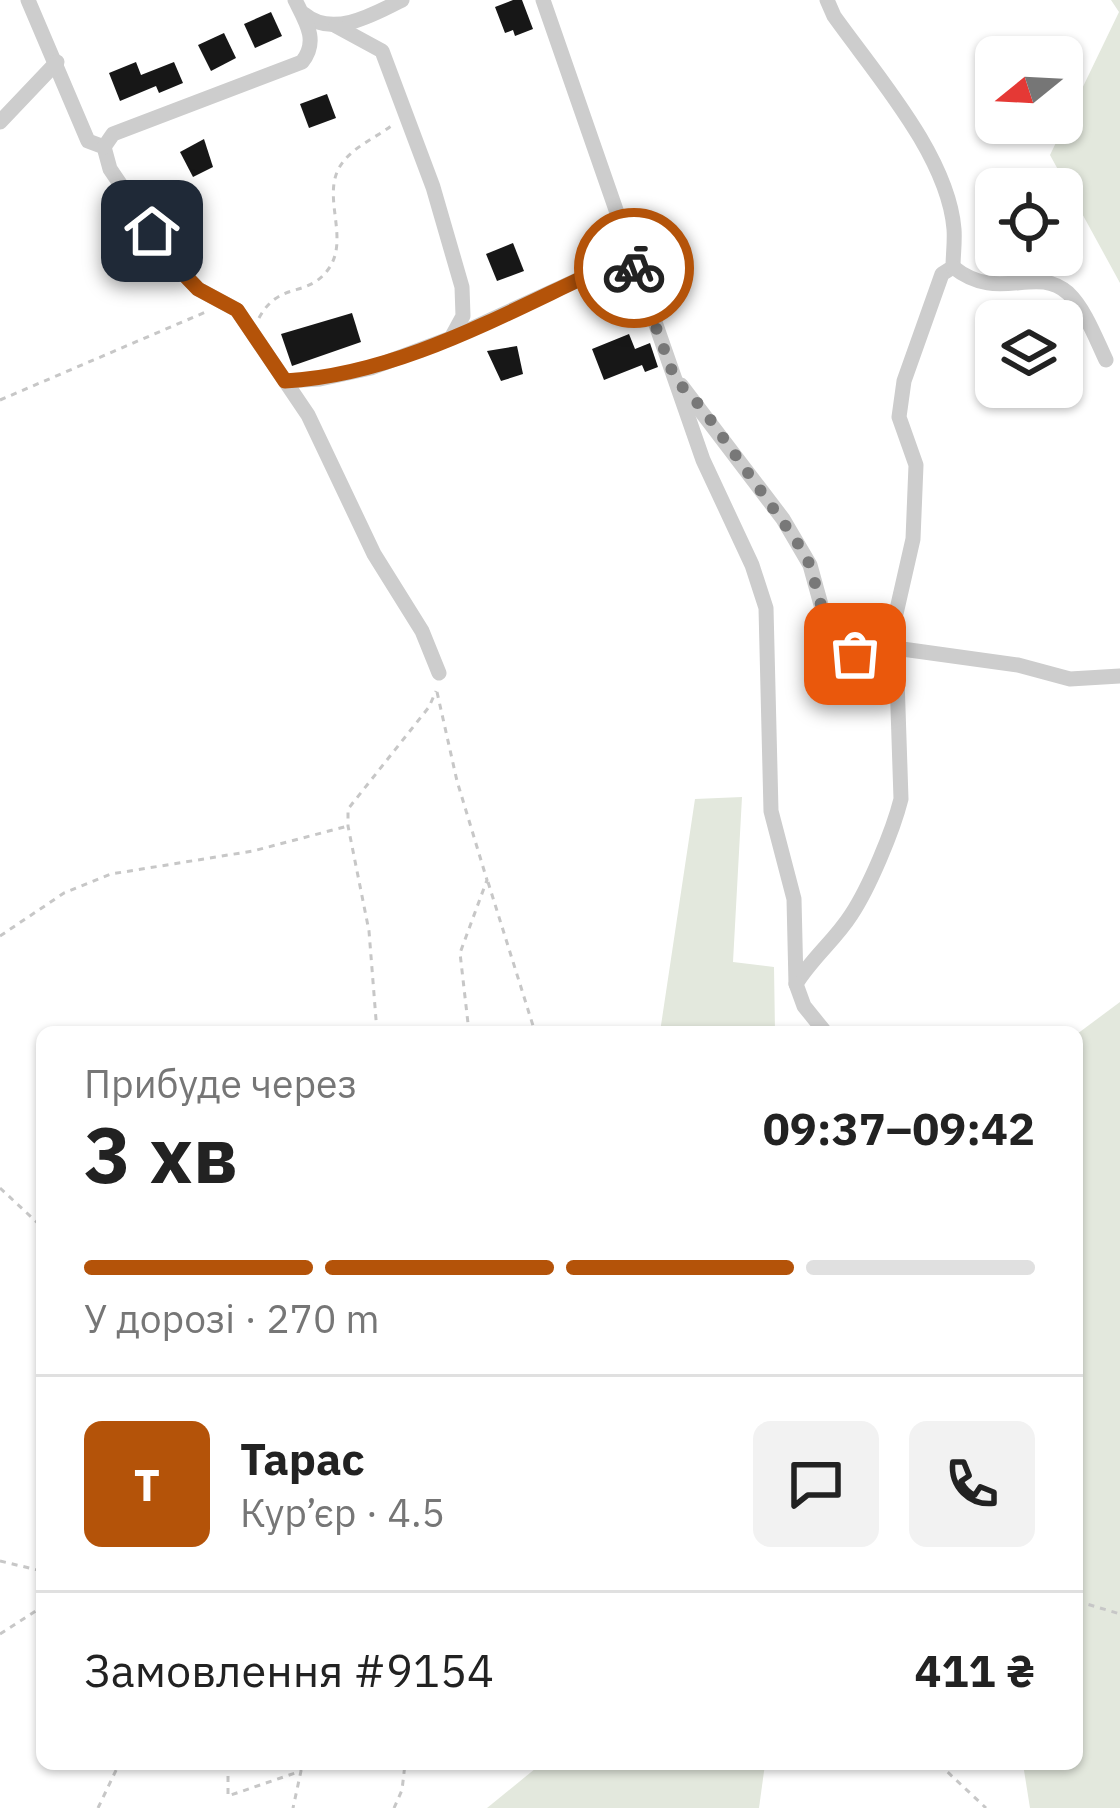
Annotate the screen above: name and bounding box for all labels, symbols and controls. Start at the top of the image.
north arrow [975,36,1083,144]
map controls [975,36,1083,408]
button: locate [975,168,1083,276]
pin [101,180,203,282]
icon: home [119,198,185,264]
courier [574,208,694,328]
icon: bike [601,235,667,301]
button: layers [975,300,1083,408]
pin [804,603,906,705]
icon: bag [822,621,888,687]
text: Прибуде через [84,1058,357,1109]
text: 09:37–09:42 [763,1099,1035,1157]
text: 3 хв [84,1103,238,1204]
text: У дорозі · 270 m [84,1293,380,1344]
button: chat [753,1421,879,1547]
button: phone [909,1421,1035,1547]
text: Тарас [240,1429,365,1487]
text: Т [134,1455,160,1513]
text: Кур’єр · 4.5 [240,1487,445,1538]
text: Замовлення #9154 [84,1641,494,1699]
text: 411 ₴ [914,1641,1035,1699]

